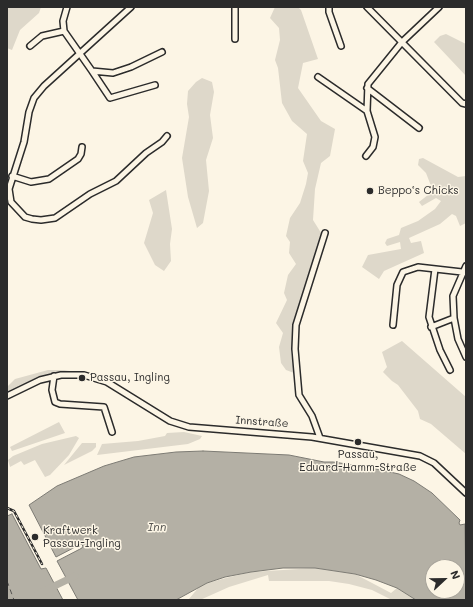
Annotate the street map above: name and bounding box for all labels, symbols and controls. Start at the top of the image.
place label: Beppo‘s Chicks [378,184,459,198]
marker: Beppo‘s Chicks [365,186,375,196]
place label: Passau, Ingling [90,371,170,385]
marker: Passau, Ingling [77,373,87,383]
street label: Innstraße [235,414,289,430]
marker: Passau, Eduard-Hamm-Straße [353,437,363,447]
place label: Passau, Eduard-Hamm-Straße [299,448,417,474]
water label: Inn [148,520,166,534]
place label: Kraftwerk Passau-Ingling [43,524,121,550]
marker: Kraftwerk Passau-Ingling [30,532,40,542]
north arrow [425,559,465,599]
text: N [447,568,464,581]

